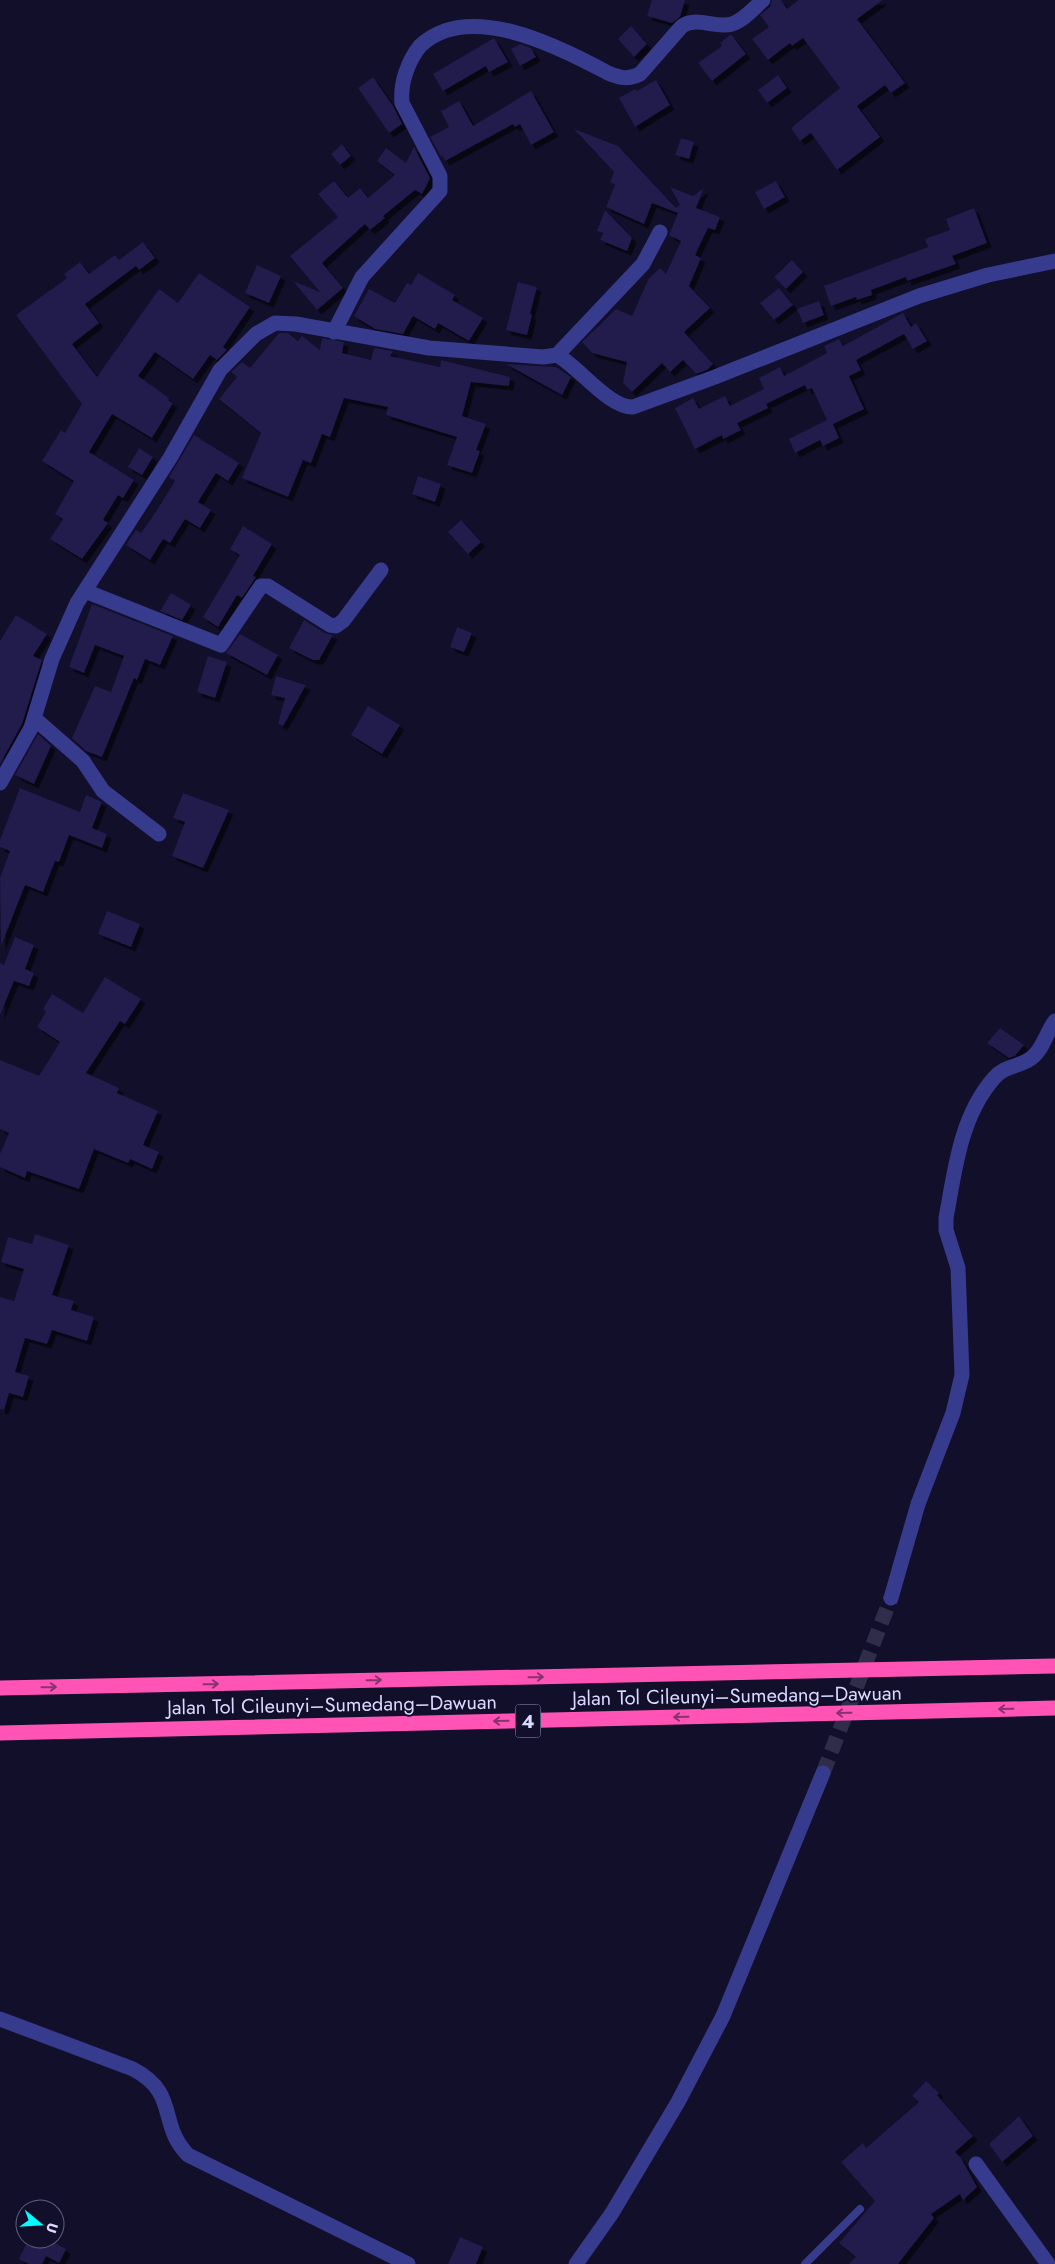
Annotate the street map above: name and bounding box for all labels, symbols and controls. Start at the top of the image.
one-way arrow [528,1672,544,1682]
one-way arrow [365,1675,381,1685]
one-way arrow [203,1679,219,1688]
street label: Jalan Tol Cileunyi–Sumedang–Dawuan [569,1679,902,1713]
one-way arrow [40,1682,56,1692]
street label: Jalan Tol Cileunyi–Sumedang–Dawuan [164,1688,497,1722]
road number: 4 [516,1704,540,1738]
one-way arrow [999,1705,1015,1714]
one-way arrow [836,1708,852,1718]
one-way arrow [674,1712,690,1722]
one-way arrow [494,1716,510,1726]
north arrow [15,2199,65,2249]
text: U [41,2220,63,2236]

